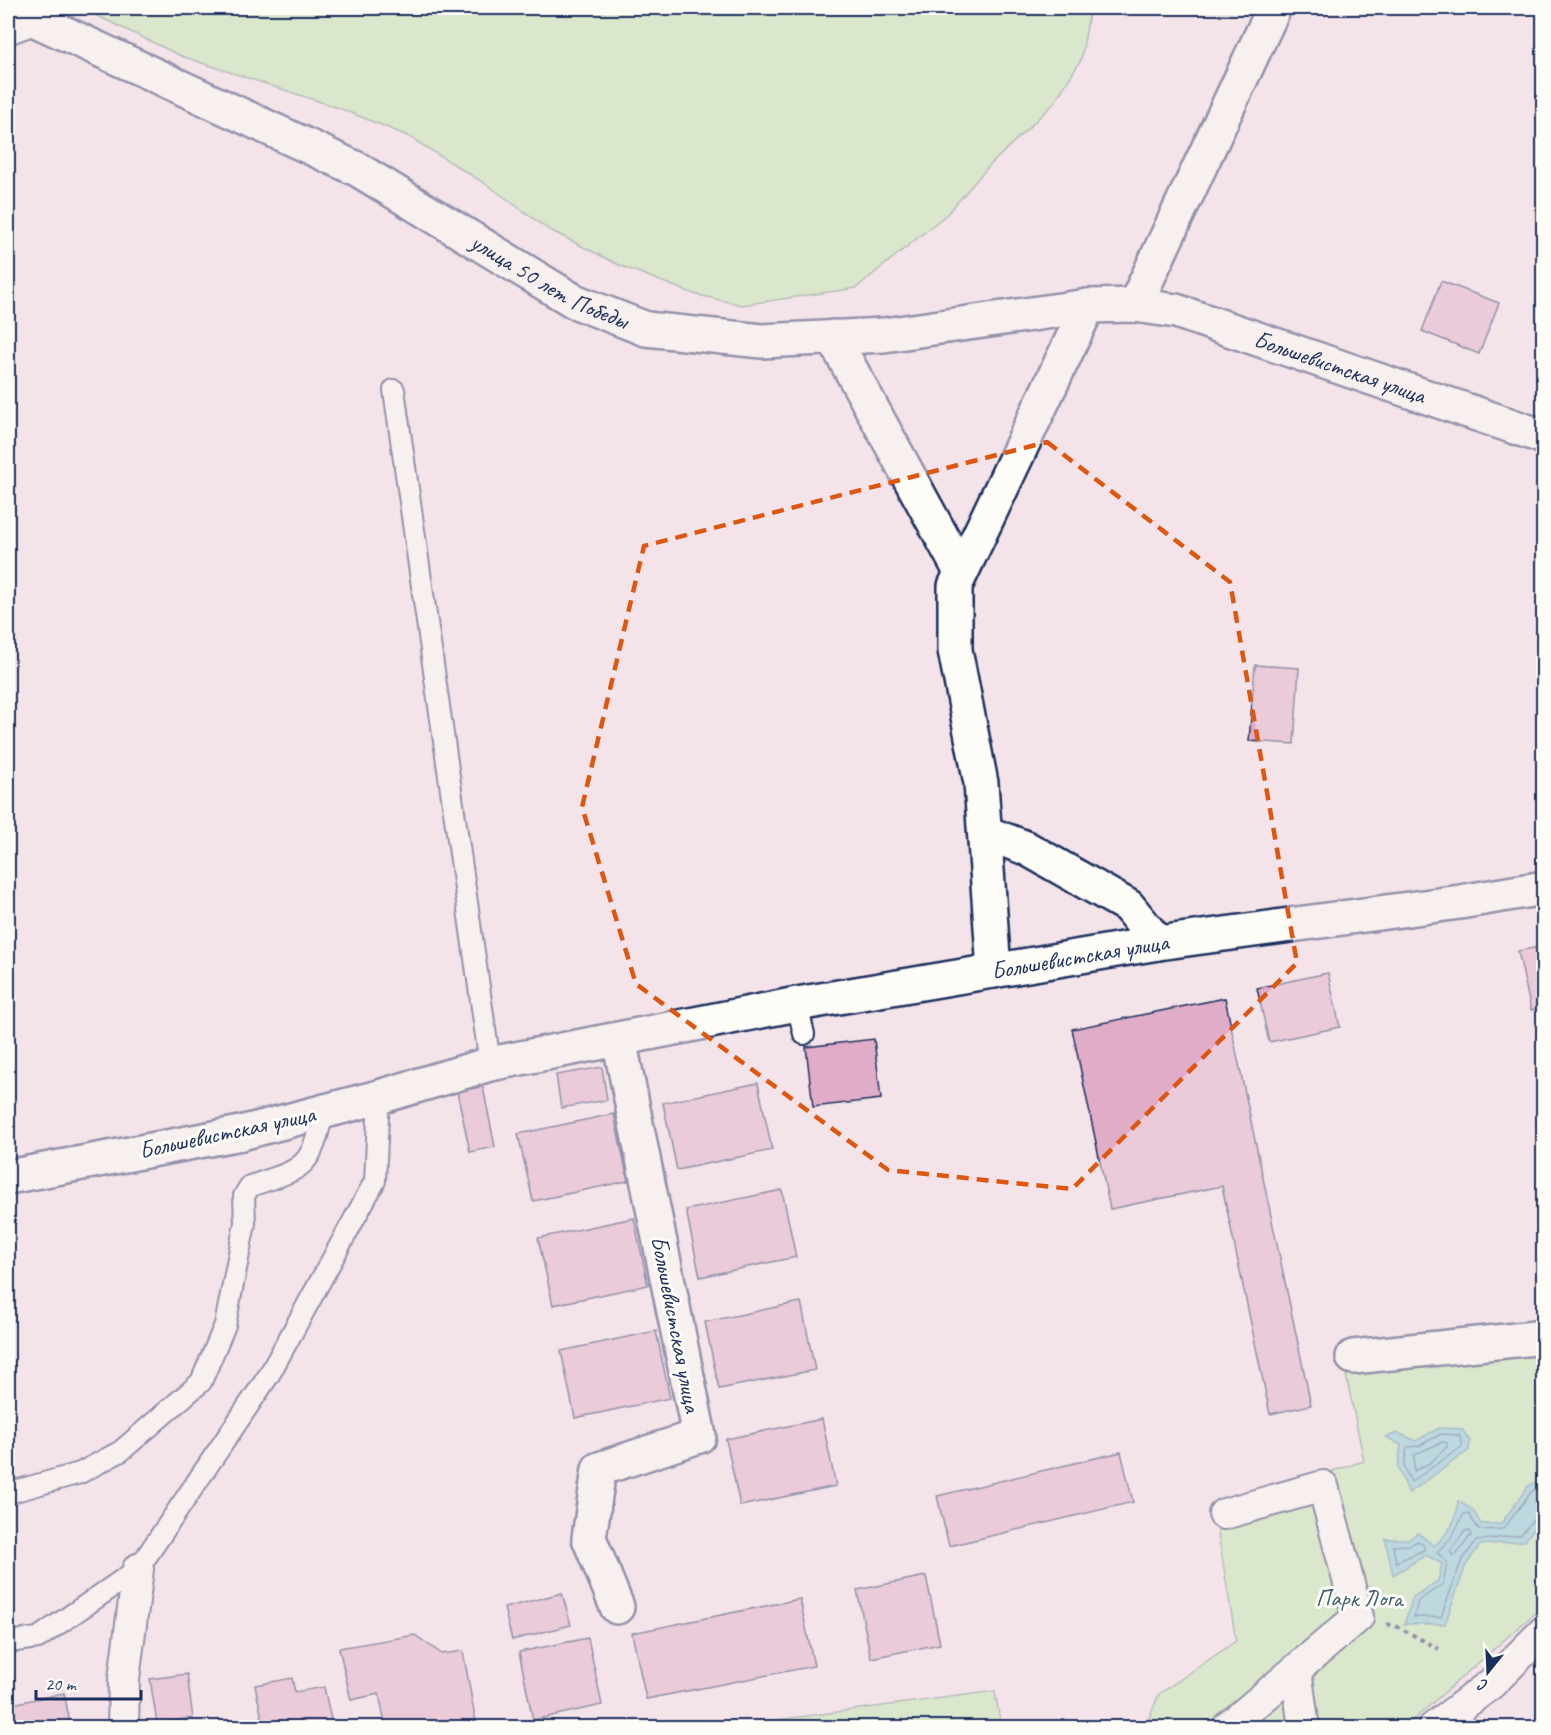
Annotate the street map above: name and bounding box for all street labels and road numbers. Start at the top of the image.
street label: улица 50 лет Победы [464,226,635,337]
street label: Большевистская улица [1250,324,1431,411]
street label: Большевистская улица [989,927,1172,986]
street label: Большевистская улица [136,1098,319,1165]
street label: Большевистская улица [644,1233,708,1416]

